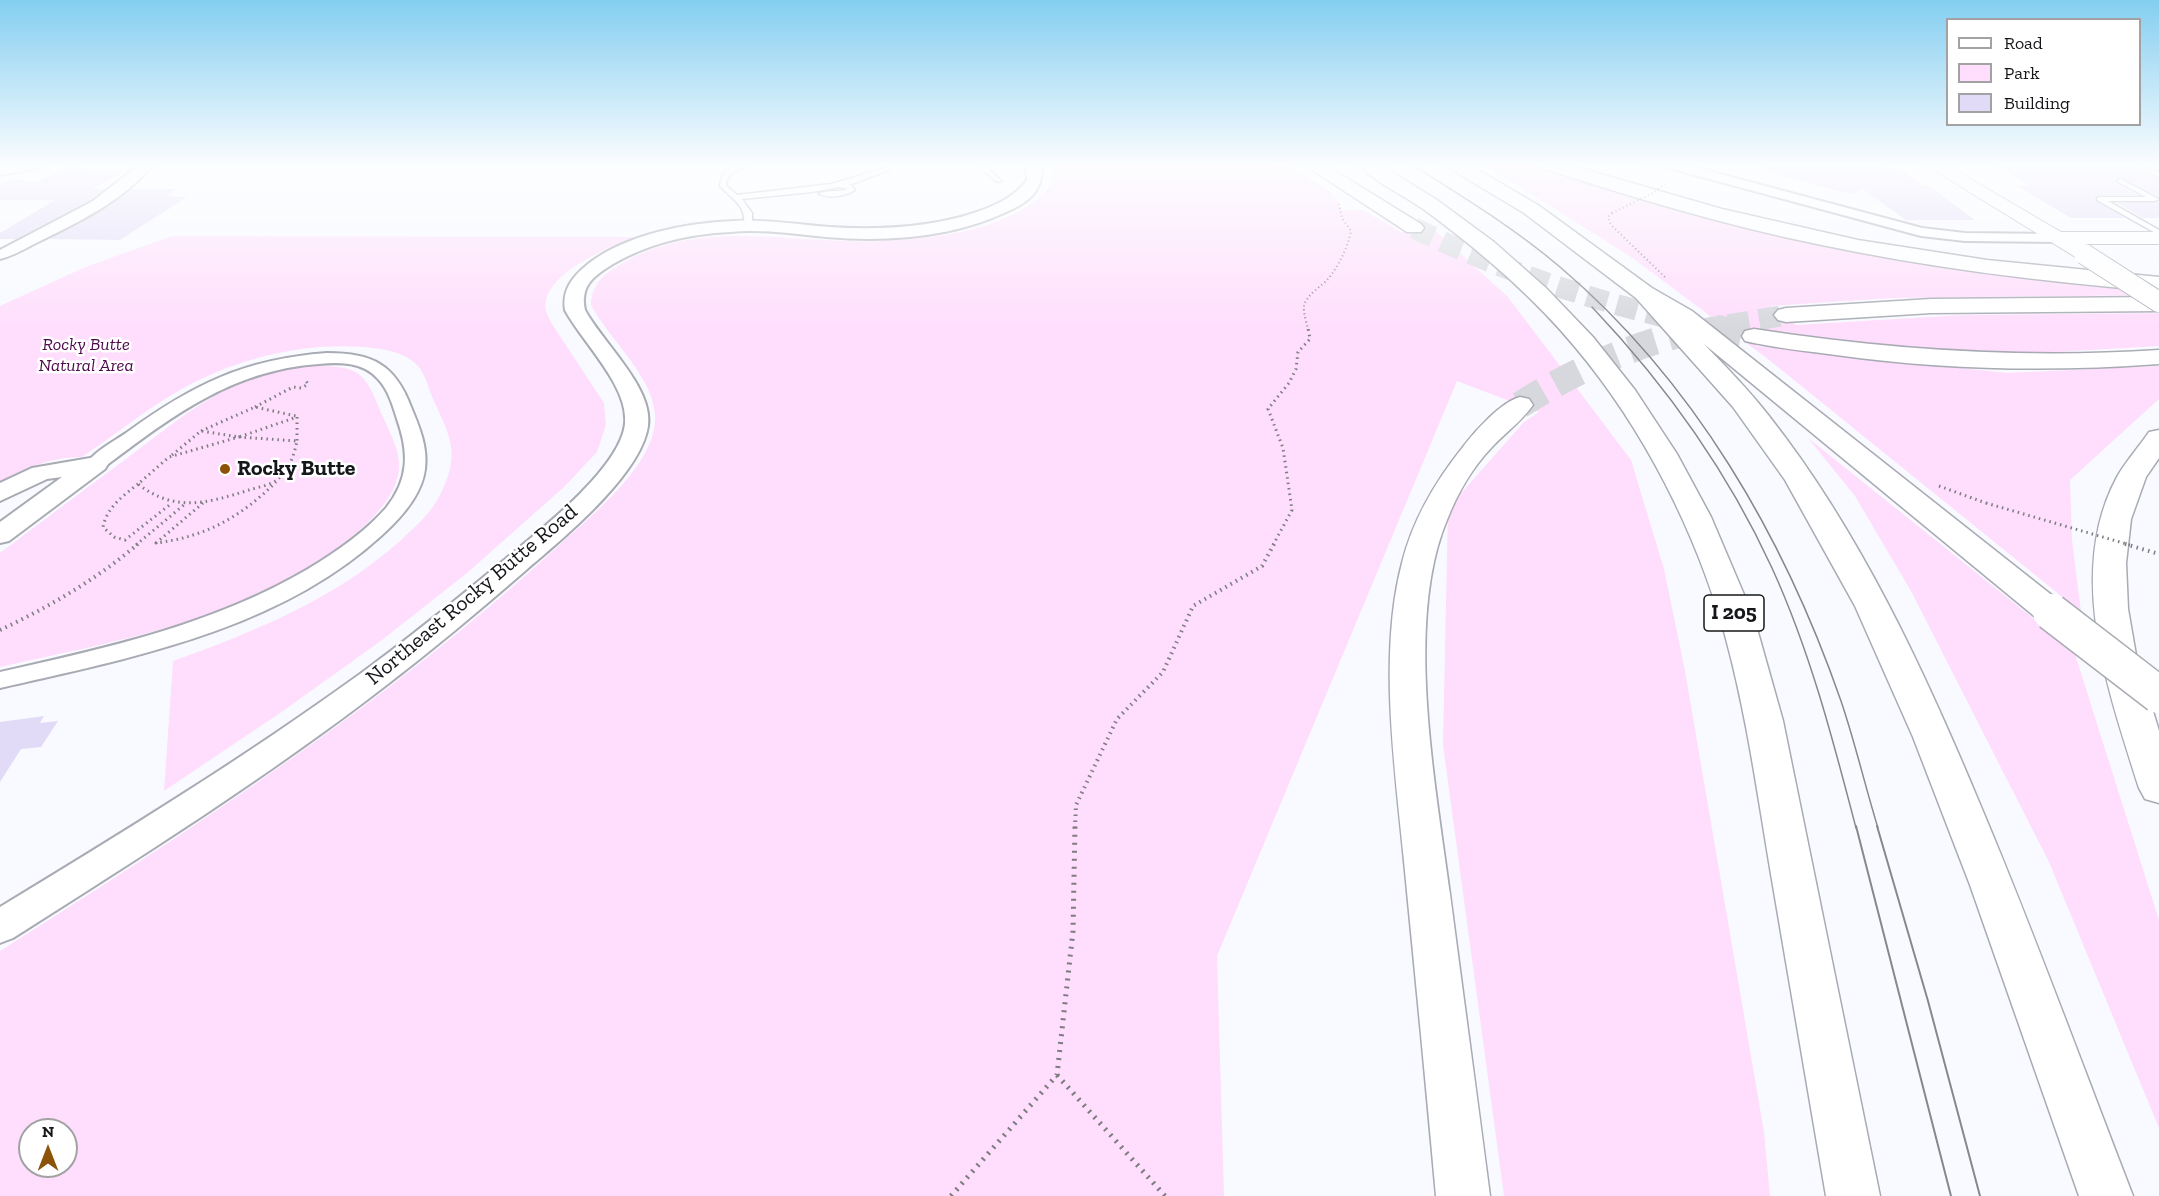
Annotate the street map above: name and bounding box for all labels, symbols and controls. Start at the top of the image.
legend [1946,18,2141,126]
text: Road [2004,32,2043,54]
text: Park [2004,62,2040,84]
text: Building [2004,92,2070,114]
park label: Rocky Butte Natural Area [39,334,133,376]
place label: Rocky Butte [237,456,355,482]
marker: Rocky Butte [218,462,232,476]
street label: Northeast Rocky Butte Road [361,499,583,691]
road number: I 205 [1704,595,1764,631]
north arrow [18,1118,78,1178]
text: N [42,1122,54,1141]

